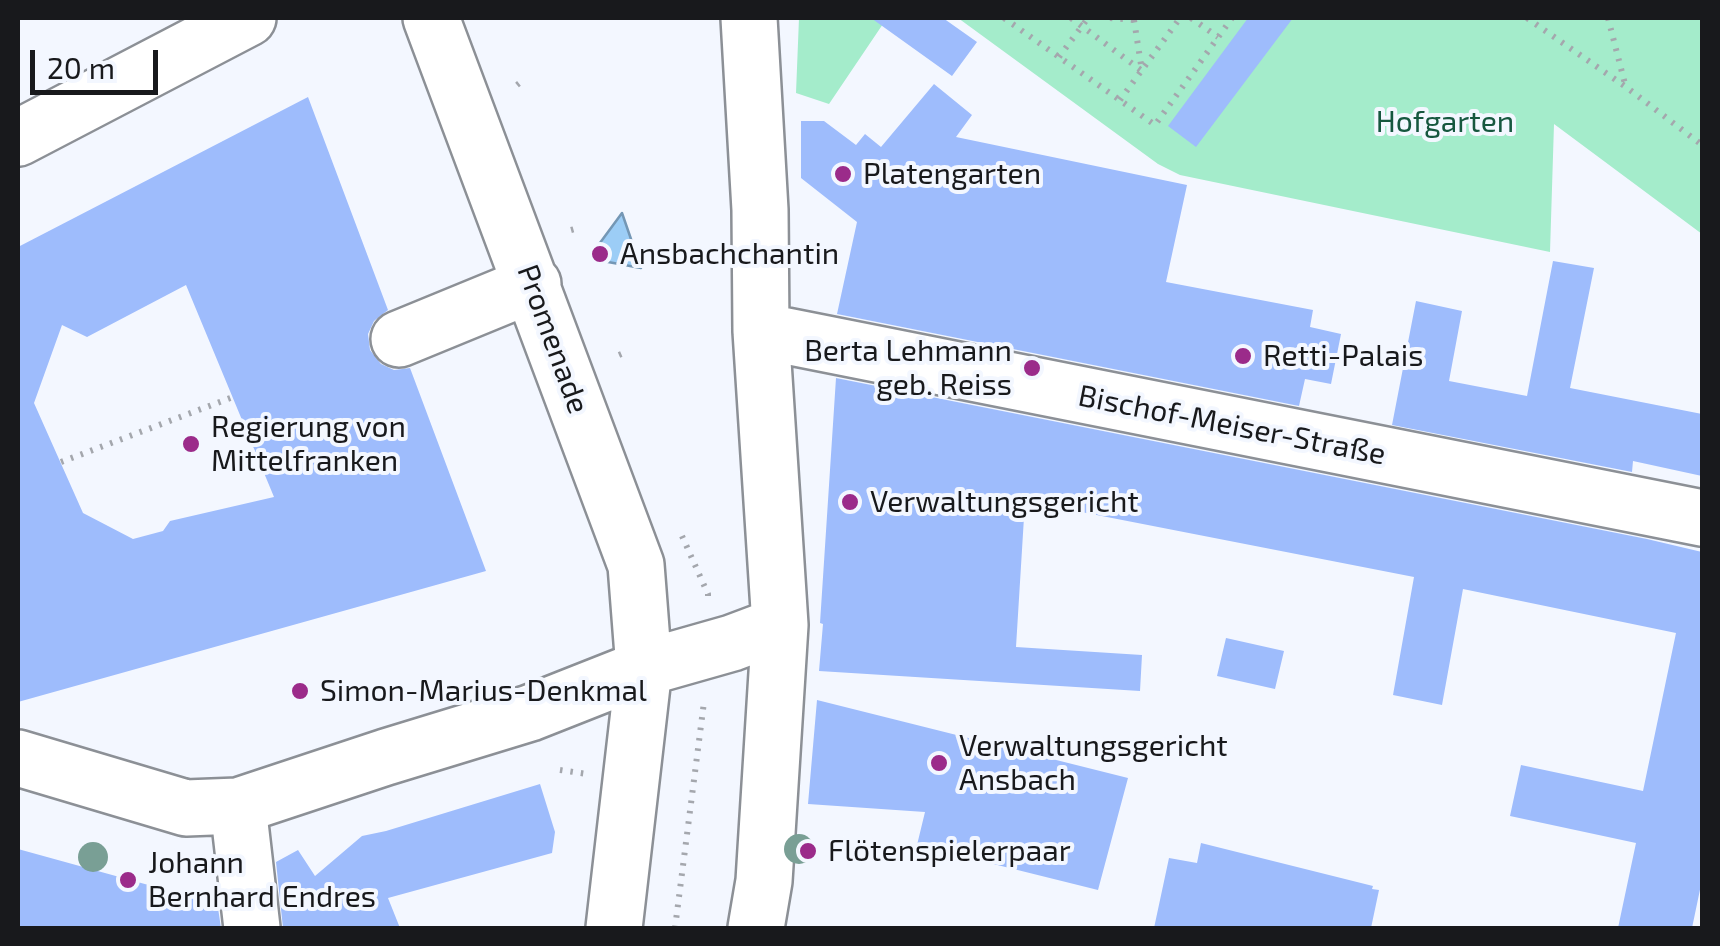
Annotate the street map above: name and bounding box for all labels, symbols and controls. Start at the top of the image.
scale bar [35,30,162,92]
text: 20 m [47,49,115,85]
park label: Hofgarten [1376,104,1514,140]
place label: Platengarten [863,156,1041,192]
marker: Platengarten [832,163,854,185]
place label: Ansbachchantin [620,236,839,272]
marker: Ansbachchantin [589,243,611,265]
street label: Promenade [509,260,597,418]
place label: Berta Lehmann geb. Reiss [804,333,1012,404]
place label: Retti-Palais [1263,338,1423,374]
marker: Retti-Palais [1232,345,1254,367]
marker: Berta Lehmann geb. Reiss [1021,357,1043,379]
street label: Bischof-Meiser-Straße [1075,378,1389,472]
place label: Regierung von Mittelfranken [211,409,406,480]
marker: Regierung von Mittelfranken [180,433,202,455]
place label: Verwaltungsgericht [870,484,1139,520]
marker: Verwaltungsgericht [839,491,861,513]
place label: Simon-Marius-Denkmal [320,673,647,709]
marker: Simon-Marius-Denkmal [289,680,311,702]
place label: Verwaltungsgericht Ansbach [959,728,1228,798]
marker: Verwaltungsgericht Ansbach [928,752,950,774]
place label: Flötenspielerpaar [828,833,1071,869]
marker: Flötenspielerpaar [797,840,819,862]
place label: Johann Bernhard Endres [148,845,376,916]
marker: Johann Bernhard Endres [117,869,139,891]

